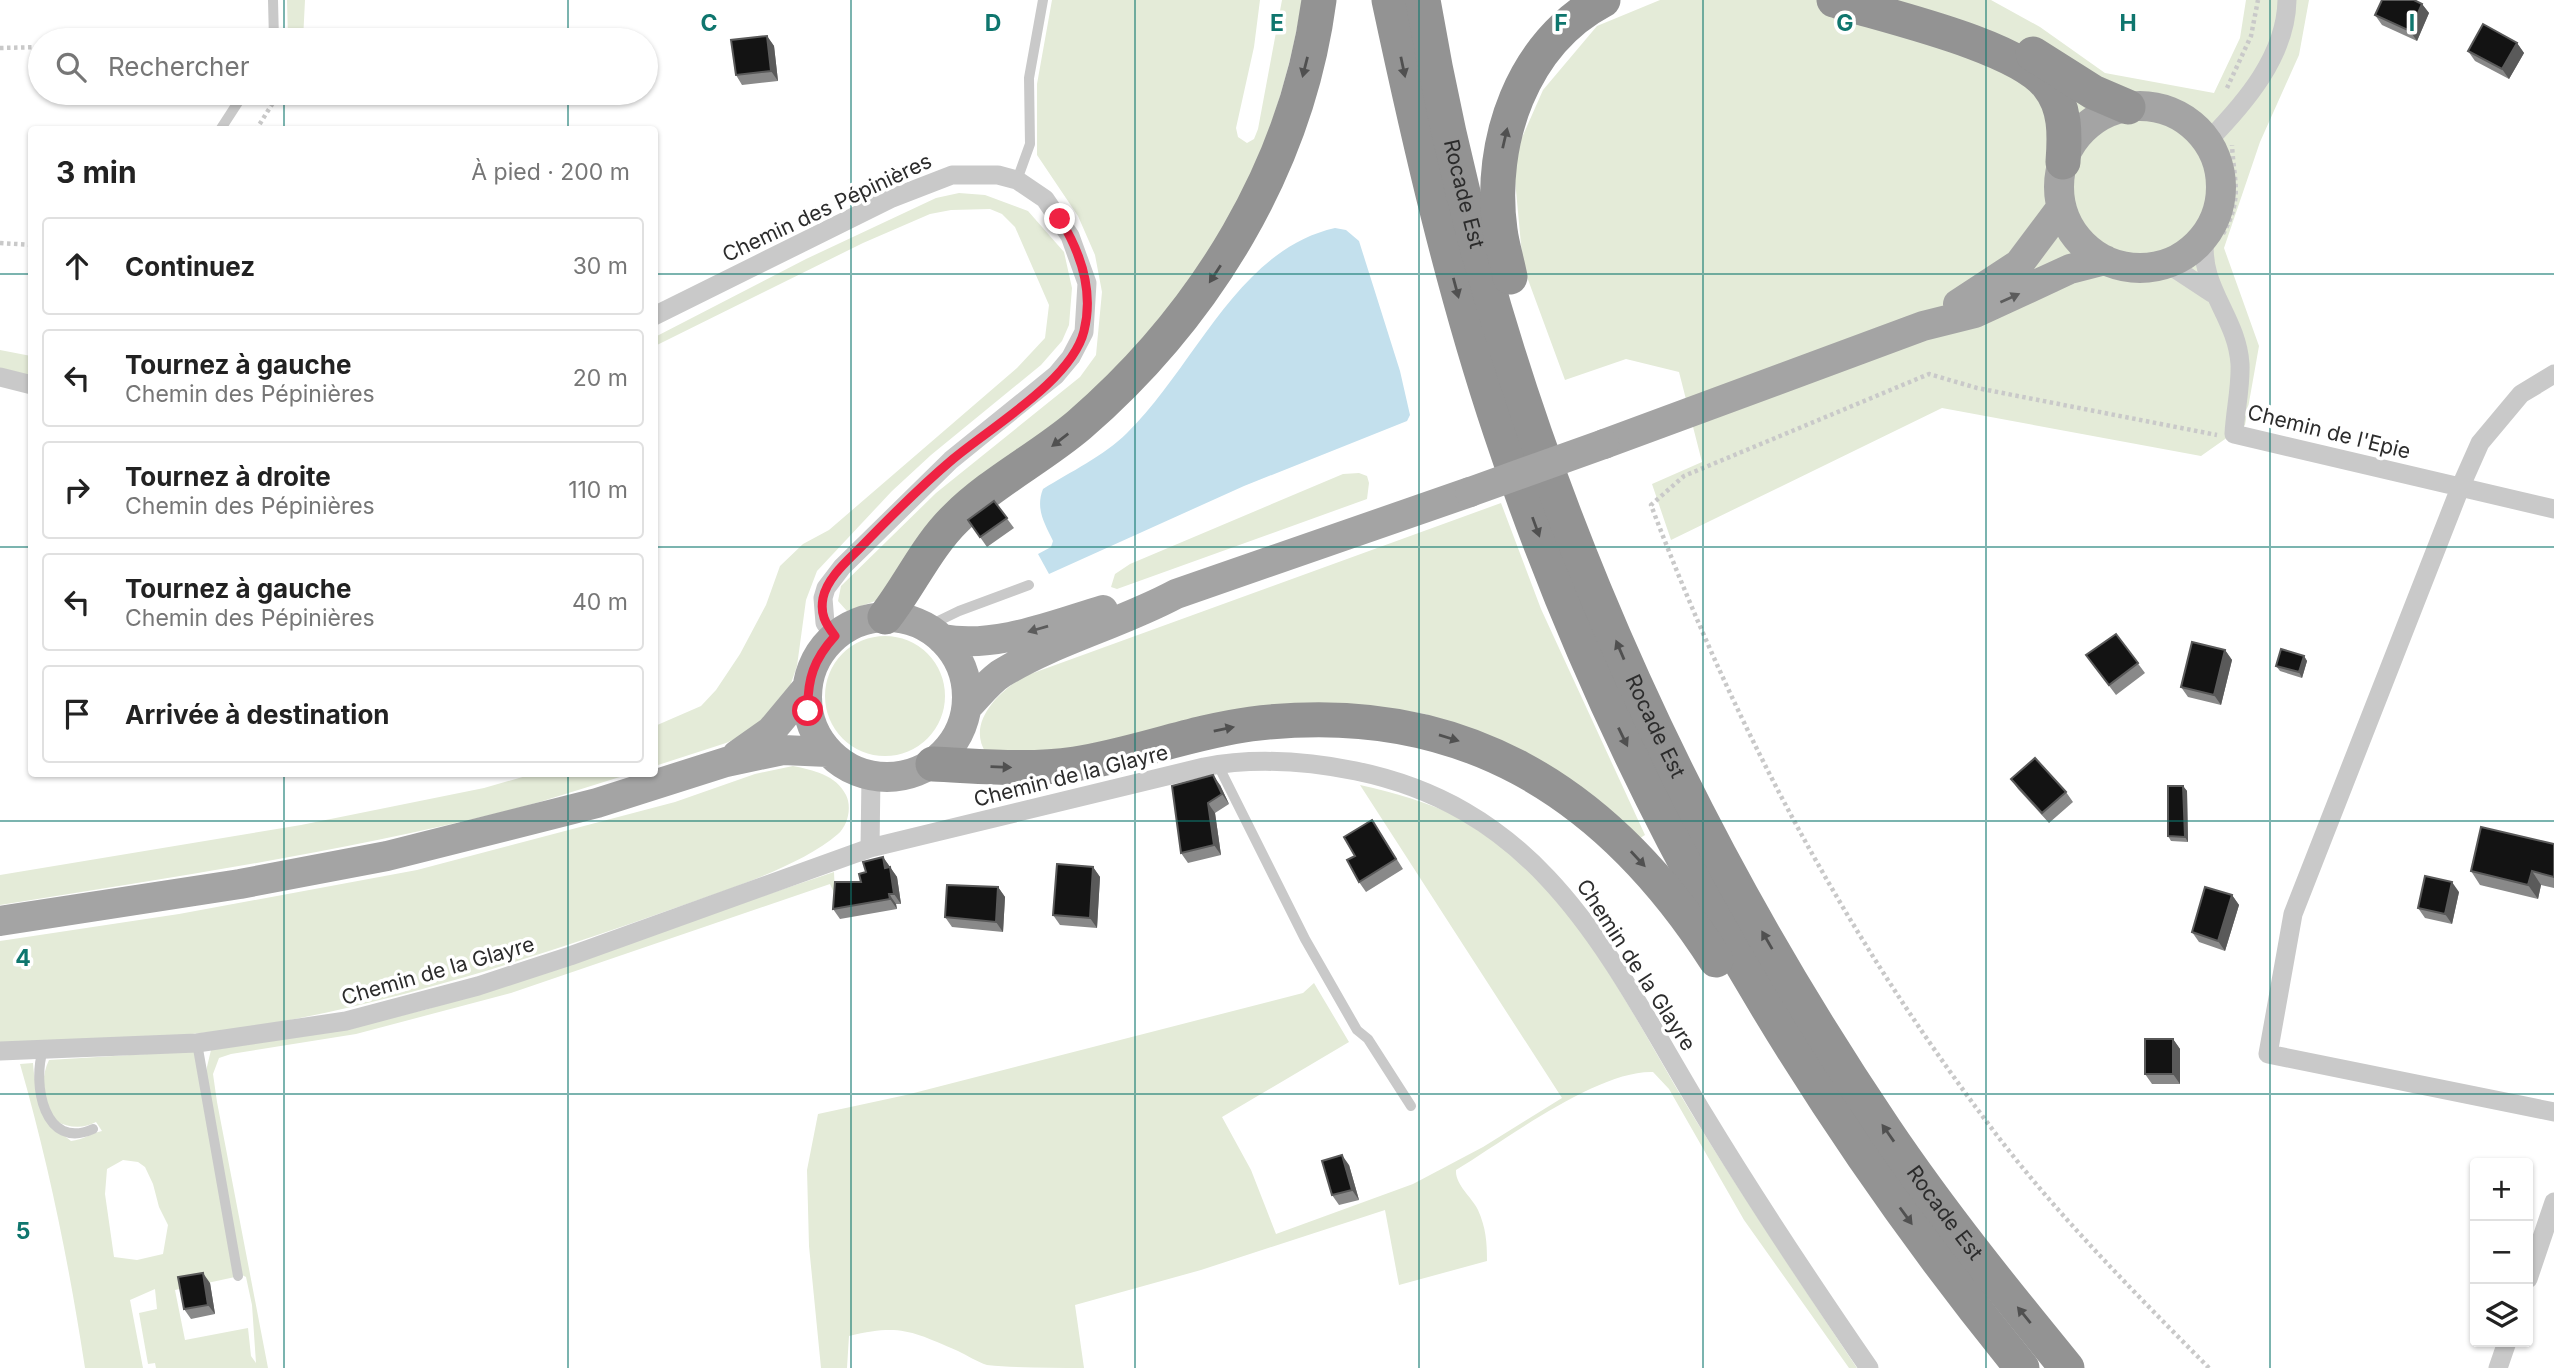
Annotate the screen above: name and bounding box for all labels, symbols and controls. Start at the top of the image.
text: C [700,9,718,37]
text: D [985,9,1001,37]
text: E [1270,9,1284,37]
text: F [1554,9,1568,37]
text: G [1836,9,1854,37]
text: H [2119,9,2137,37]
text: I [2409,9,2415,37]
search box [28,28,658,105]
icon: search [52,48,90,86]
text: Rechercher [108,51,249,82]
one-way arrow [1299,56,1310,78]
one-way arrow [1398,56,1409,78]
one-way arrow [1500,126,1511,148]
street label: Rocade Est [1439,137,1490,251]
street label: Chemin des Pépinières [718,148,935,267]
text: 3 min [56,154,137,190]
text: À pied · 200 m [471,158,630,186]
route end [1044,203,1075,234]
icon: ahead [58,247,96,285]
text: Continuez [125,251,255,282]
text: 30 m [573,252,628,280]
one-way arrow [1208,265,1221,284]
one-way arrow [1451,277,1462,299]
one-way arrow [2000,292,2021,303]
text: Tournez à gauche [125,349,351,380]
icon: left [58,359,96,397]
text: 20 m [573,364,628,392]
text: Chemin des Pépinières [125,380,375,408]
street label: Chemin de l'Epie [2245,399,2413,464]
one-way arrow [1052,432,1069,447]
text: Tournez à droite [125,461,331,492]
icon: right [58,471,96,509]
text: 110 m [568,476,628,504]
text: Chemin des Pépinières [125,492,375,520]
one-way arrow [1530,516,1541,537]
text: Tournez à gauche [125,573,351,604]
icon: left [58,583,96,621]
text: 40 m [572,588,628,616]
text: Chemin des Pépinières [125,604,375,632]
one-way arrow [1028,625,1049,635]
one-way arrow [1614,640,1626,660]
street label: Rocade Est [1620,671,1691,782]
icon: arrive [58,695,96,733]
route start [792,695,823,726]
text: Arrivée à destination [125,699,390,730]
one-way arrow [1213,724,1235,735]
one-way arrow [1617,727,1629,747]
one-way arrow [1439,733,1460,744]
street label: Chemin de la Glayre [971,739,1171,812]
one-way arrow [990,762,1012,773]
one-way arrow [1629,851,1646,868]
street label: Chemin de la Glayre [1572,874,1701,1055]
one-way arrow [1762,930,1774,950]
street label: Chemin de la Glayre [339,931,537,1010]
text: 4 [15,944,31,972]
one-way arrow [1881,1124,1895,1142]
map controls [2470,1158,2533,1347]
button: + [2470,1158,2533,1221]
street label: Rocade Est [1902,1161,1988,1265]
one-way arrow [1899,1207,1913,1225]
text: 5 [16,1217,30,1245]
button: − [2470,1221,2533,1284]
button: layers [2470,1284,2533,1347]
one-way arrow [2017,1307,2032,1324]

